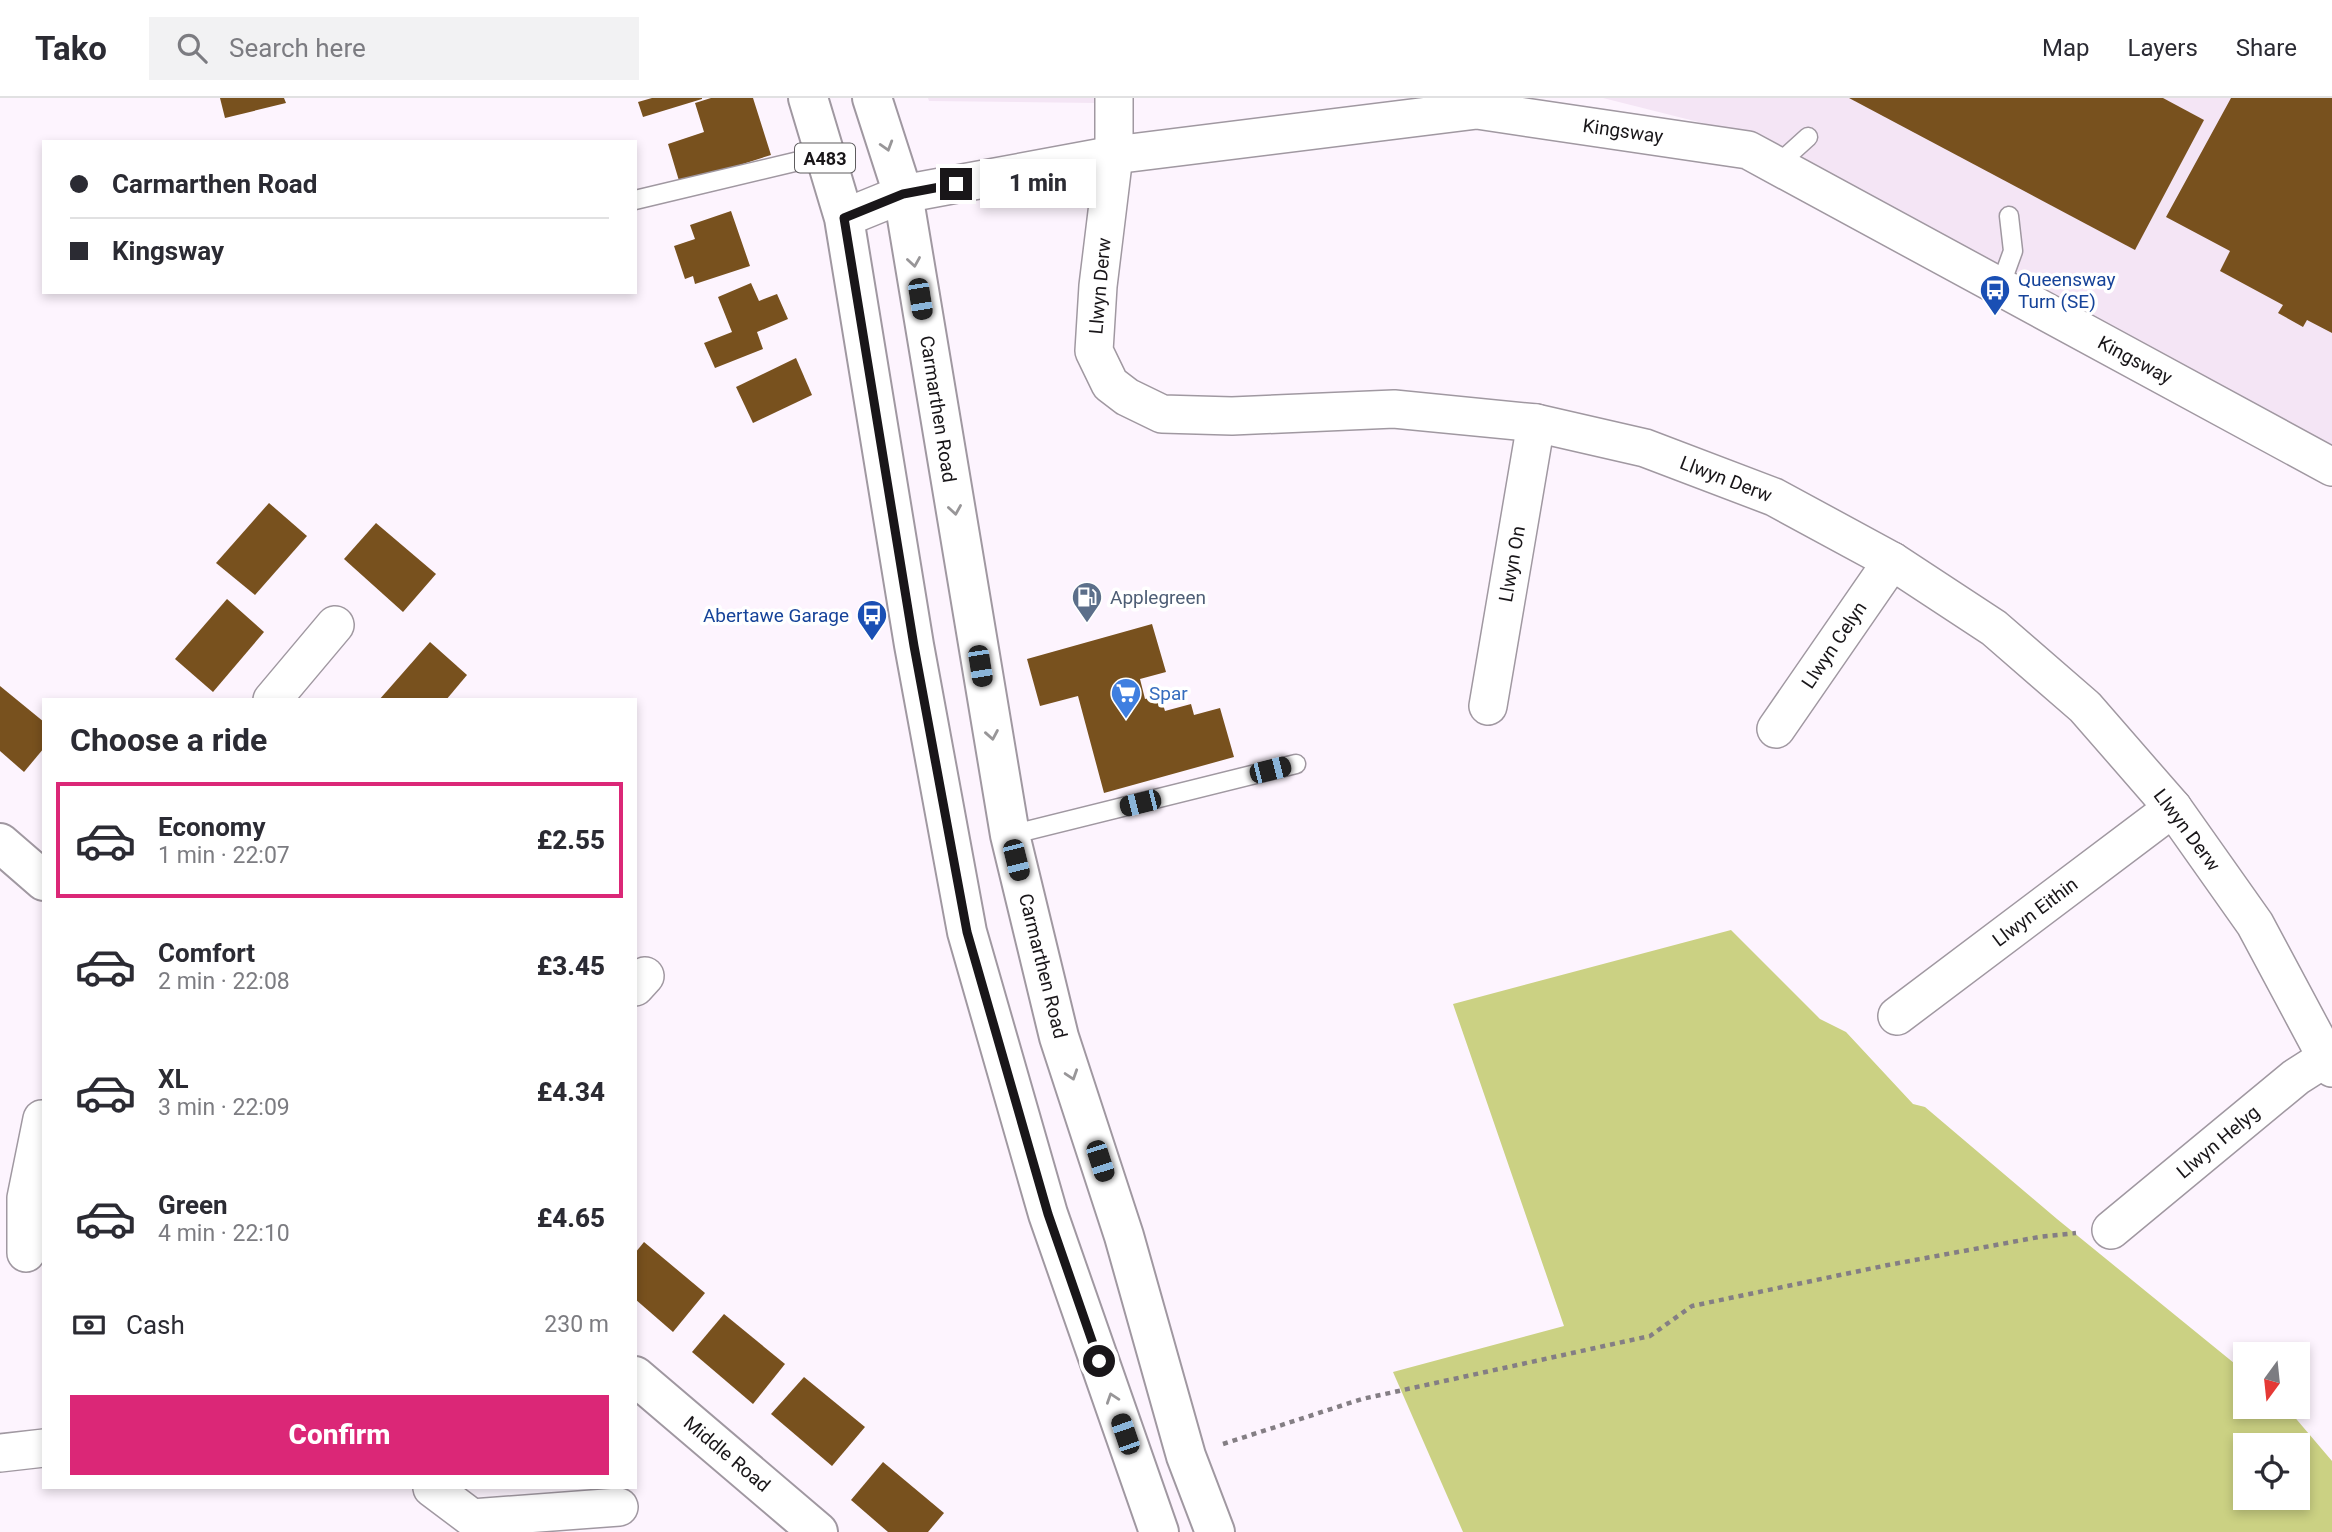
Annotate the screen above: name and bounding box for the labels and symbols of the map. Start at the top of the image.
street label: Kingsway [1581,114,1665,148]
one-way arrow [879,140,894,152]
road number: A483 [795,144,855,172]
callout: 1 min [981,160,1096,208]
route end [940,168,972,200]
street label: Llwyn Derw [1084,237,1116,335]
one-way arrow [906,256,921,268]
place label: Queensway Turn (SE) [2018,268,2115,313]
bus stop icon: Queensway Turn (SE) [1978,273,2012,317]
car [907,277,934,321]
street label: Kingsway [2094,331,2176,389]
street label: Carmarthen Road [915,334,961,484]
street label: Llwyn Derw [1677,451,1775,507]
one-way arrow [947,504,962,516]
street label: Llwyn On [1494,524,1530,604]
fuel station icon: Applegreen [1070,580,1104,624]
place label: Applegreen [1110,586,1206,609]
street label: Llwyn Celyn [1797,597,1871,693]
bus stop icon: Abertawe Garage [855,598,889,642]
place label: Abertawe Garage [703,604,849,627]
car [967,644,994,688]
supermarket icon: Spar [1109,676,1143,720]
place label: Spar [1149,682,1188,705]
one-way arrow [984,729,999,741]
car [1248,755,1293,785]
street label: Llwyn Derw [2149,784,2225,876]
car [1118,788,1163,818]
car [1001,837,1032,883]
street label: Llwyn Eithin [1988,873,2082,951]
street label: Carmarthen Road [1014,891,1072,1041]
one-way arrow [1064,1069,1078,1081]
street label: Llwyn Helyg [2172,1101,2264,1183]
car [1084,1138,1117,1184]
north arrow [2233,1342,2310,1419]
route start [1083,1345,1115,1377]
one-way arrow [1106,1393,1120,1405]
street label: Middle Road [679,1411,775,1497]
car [1109,1411,1142,1457]

